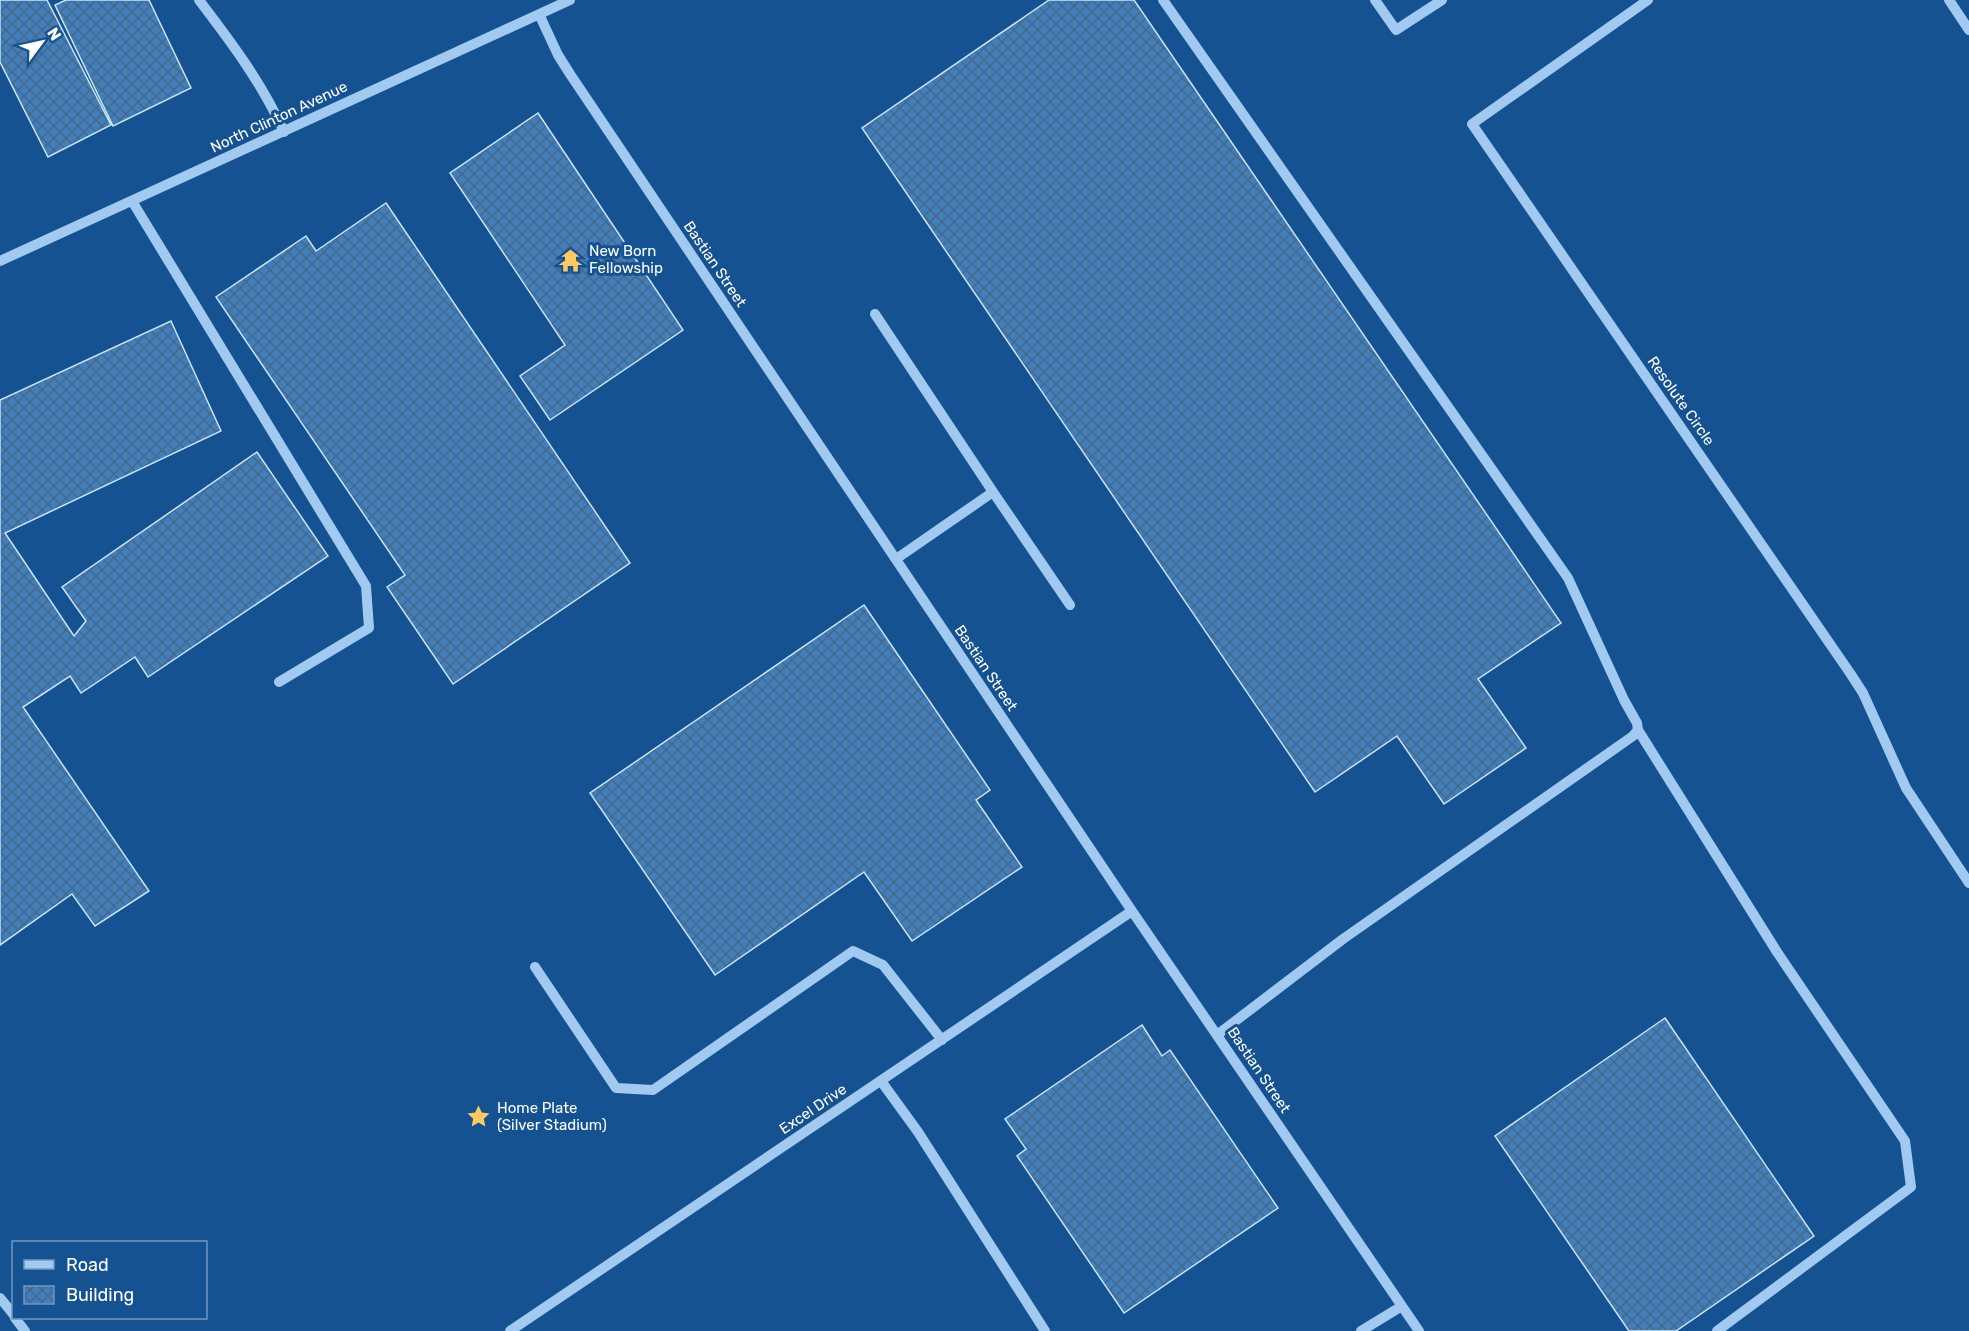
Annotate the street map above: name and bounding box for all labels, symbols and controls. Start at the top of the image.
north arrow [12,12,72,72]
text: N [43,24,65,44]
street label: North Clinton Avenue [208,77,350,157]
street label: Bastian Street [680,218,750,311]
place label: New Born Fellowship [589,242,663,277]
temple icon: New Born Fellowship [558,247,584,273]
street label: Resolute Circle [1644,353,1718,449]
street label: Bastian Street [951,622,1021,715]
street label: Bastian Street [1224,1024,1294,1117]
street label: Excel Drive [776,1080,850,1138]
place label: Home Plate (Silver Stadium) [497,1099,607,1134]
place icon: Home Plate (Silver Stadium) [466,1104,492,1130]
legend [12,1241,207,1319]
text: Road [66,1254,109,1276]
text: Building [66,1284,134,1306]

